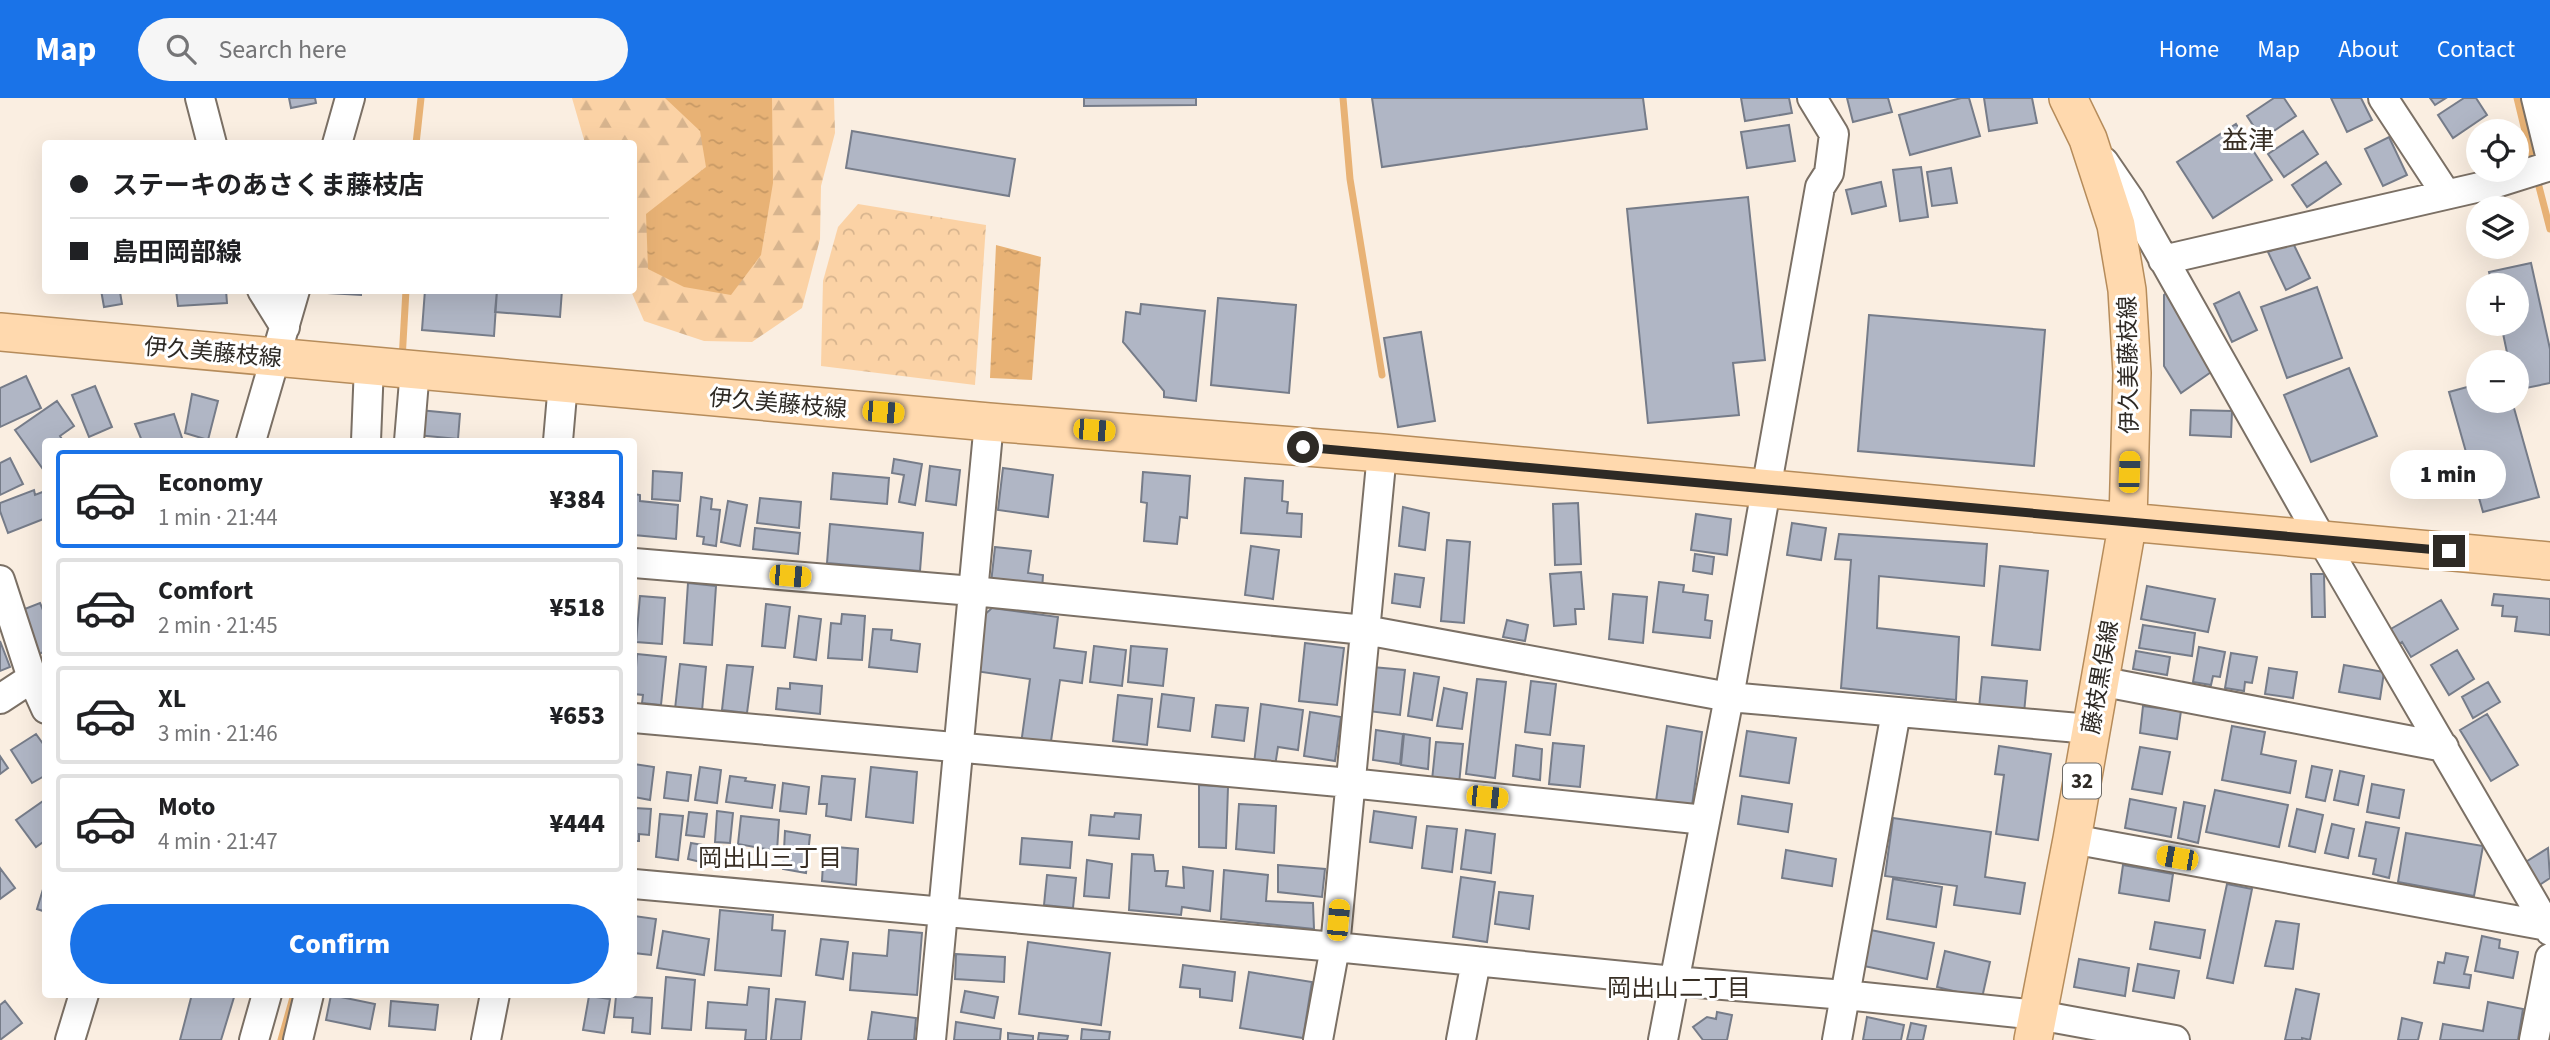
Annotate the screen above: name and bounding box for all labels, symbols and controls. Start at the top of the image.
search box [138,18,628,81]
text: Map [35,26,96,73]
icon: search [162,30,200,68]
text: Search here [218,31,347,68]
text: Home [2159,32,2219,67]
text: Map [2257,32,2300,67]
text: About [2338,32,2399,67]
text: Contact [2437,32,2515,67]
map controls [2466,119,2529,413]
button: locate [2466,119,2529,182]
district label: 益津 [2222,122,2274,159]
text: ステーキのあさくま藤枝店 [112,167,424,204]
button: layers [2466,196,2529,259]
text: 島田岡部線 [112,234,242,271]
button: + [2466,273,2529,336]
street label: 伊久美藤枝線 [2111,296,2146,434]
street label: 伊久美藤枝線 [143,330,283,375]
button: − [2466,350,2529,413]
street label: 伊久美藤枝線 [708,381,848,426]
car [862,400,905,424]
car [1073,418,1116,442]
route start [1287,431,1319,463]
callout: 1 min [2391,449,2507,498]
car [2118,451,2141,493]
text: 1 min [2420,458,2476,491]
text: Economy [158,464,263,501]
icon: car [74,468,137,531]
text: ¥384 [549,481,605,518]
text: 1 min · 21:44 [158,501,278,534]
route end [2433,535,2465,567]
car [769,564,812,588]
text: Comfort [158,572,253,609]
icon: car [74,576,137,639]
text: ¥518 [549,589,605,626]
text: 2 min · 21:45 [158,609,278,642]
street label: 藤枝黒俣線 [2074,618,2127,737]
text: XL [158,680,186,717]
icon: car [74,684,137,747]
text: ¥653 [549,697,605,734]
text: 3 min · 21:46 [158,717,278,750]
road number: 32 [2063,764,2101,798]
car [1466,784,1509,810]
text: Moto [158,788,215,825]
icon: car [74,792,137,855]
text: ¥444 [549,805,605,842]
text: 4 min · 21:47 [158,825,278,858]
district label: 岡出山三丁目 [698,841,842,876]
car [2155,844,2200,872]
car [1326,898,1351,942]
button: Confirm [70,904,609,984]
district label: 岡出山二丁目 [1607,971,1751,1006]

